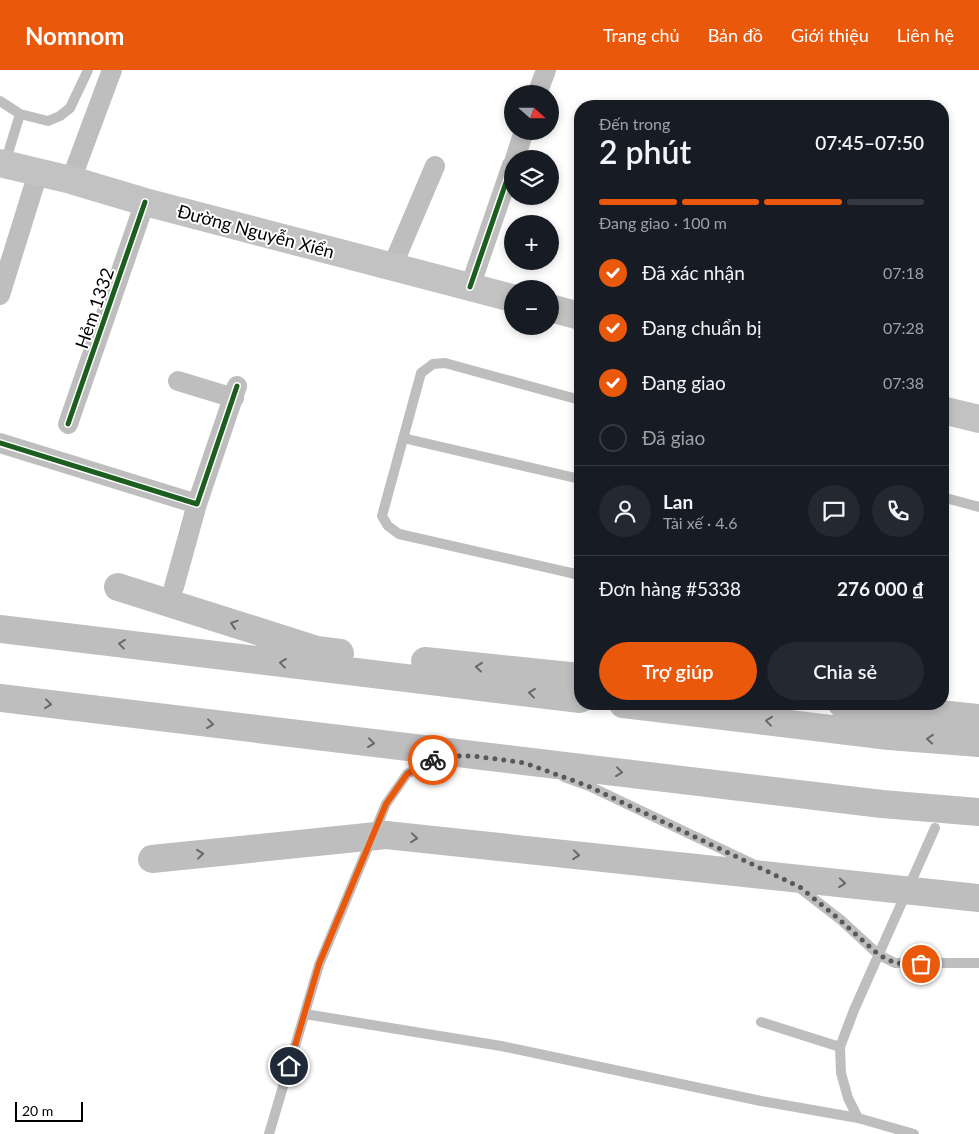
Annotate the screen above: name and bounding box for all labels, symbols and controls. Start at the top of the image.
text: Nomnom [25,21,124,50]
text: Trang chủ [603,24,680,46]
text: Bản đồ [708,24,763,46]
text: Giới thiệu [791,24,869,46]
text: Liên hệ [897,24,954,46]
north arrow [504,85,559,140]
map controls [504,85,559,335]
text: Đến trong [599,114,670,133]
text: 07:45–07:50 [815,131,924,154]
text: 2 phút [599,132,691,171]
button: layers [504,150,559,205]
street label: Đường Nguyễn Xiển [175,199,337,263]
text: Đang giao · 100 m [599,213,727,232]
button: + [504,215,559,270]
icon: check [599,259,627,287]
text: Đã xác nhận [642,261,745,284]
text: 07:18 [883,263,924,282]
street label: Hẻm 1332 [70,265,118,351]
button: − [504,280,559,335]
icon: check [599,314,627,342]
text: Đang chuẩn bị [642,316,762,339]
text: 07:28 [883,318,924,337]
icon: check [599,369,627,397]
text: Đang giao [642,371,726,394]
text: 07:38 [883,373,924,392]
text: Đã giao [642,426,705,449]
button: person [599,485,651,537]
button: chat [808,485,860,537]
button: phone [872,485,924,537]
text: Lan [663,490,693,513]
text: Tài xế · 4.6 [663,513,738,532]
text: Đơn hàng #5338 [599,577,741,600]
text: 276 000 ₫ [837,577,924,600]
one-way arrow [231,620,239,630]
one-way arrow [118,639,126,650]
button: Trợ giúp [599,642,757,700]
button: Chia sẻ [767,642,924,700]
one-way arrow [279,658,287,669]
one-way arrow [475,662,483,673]
one-way arrow [527,688,535,699]
one-way arrow [45,698,53,709]
one-way arrow [765,716,773,727]
one-way arrow [206,718,214,729]
one-way arrow [926,734,934,745]
courier [408,735,458,785]
one-way arrow [367,737,375,748]
icon: bike [419,746,447,774]
one-way arrow [615,767,624,777]
one-way arrow [411,832,419,843]
one-way arrow [197,849,205,860]
one-way arrow [572,849,580,860]
one-way arrow [838,877,846,888]
pin [900,943,942,985]
icon: bag [907,950,935,978]
pin [268,1045,310,1087]
icon: home [275,1052,303,1080]
scale bar [15,1099,82,1122]
text: 20 m [22,1102,53,1119]

